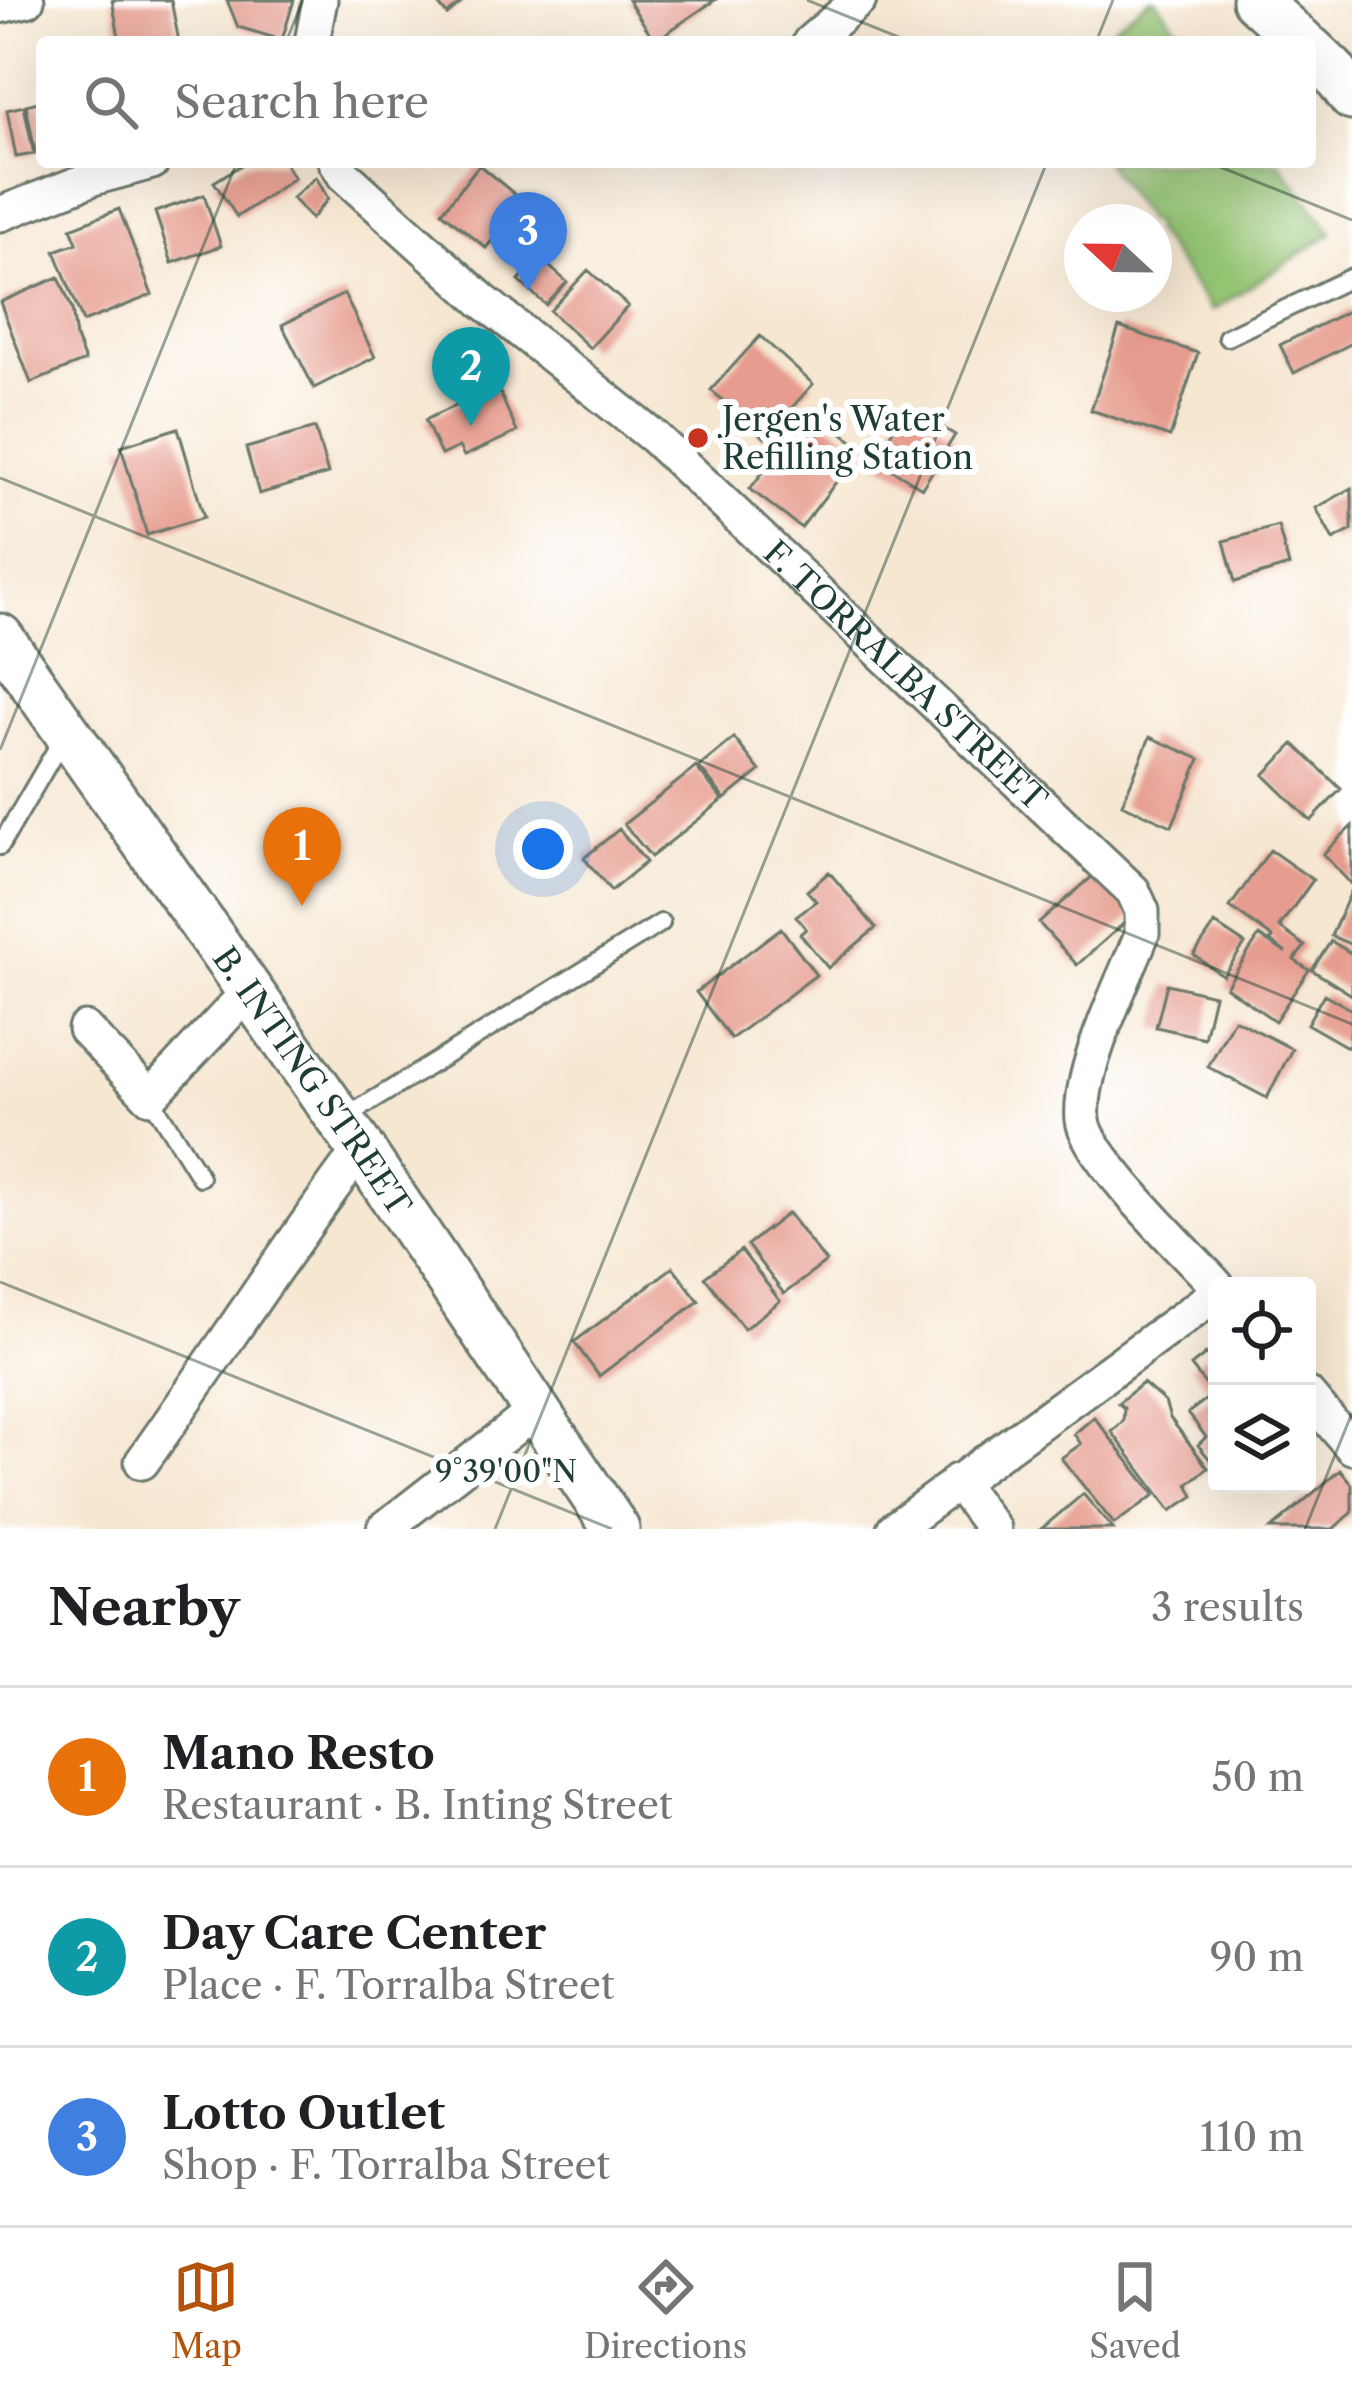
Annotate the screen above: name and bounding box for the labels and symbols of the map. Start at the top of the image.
pin: 3 [489,192,567,291]
north arrow [1064,204,1172,312]
pin: 2 [432,327,510,426]
place label: Jergen's Water Refilling Station [717,399,973,478]
marker: Jergen's Water Refilling Station [685,425,711,451]
street label: F. TORRALBA STREET [755,532,1056,819]
pin: 1 [263,807,341,906]
your location [513,819,573,879]
street label: B. INTING STREET [204,939,420,1224]
text: 9°39'00"N [435,1453,577,1490]

